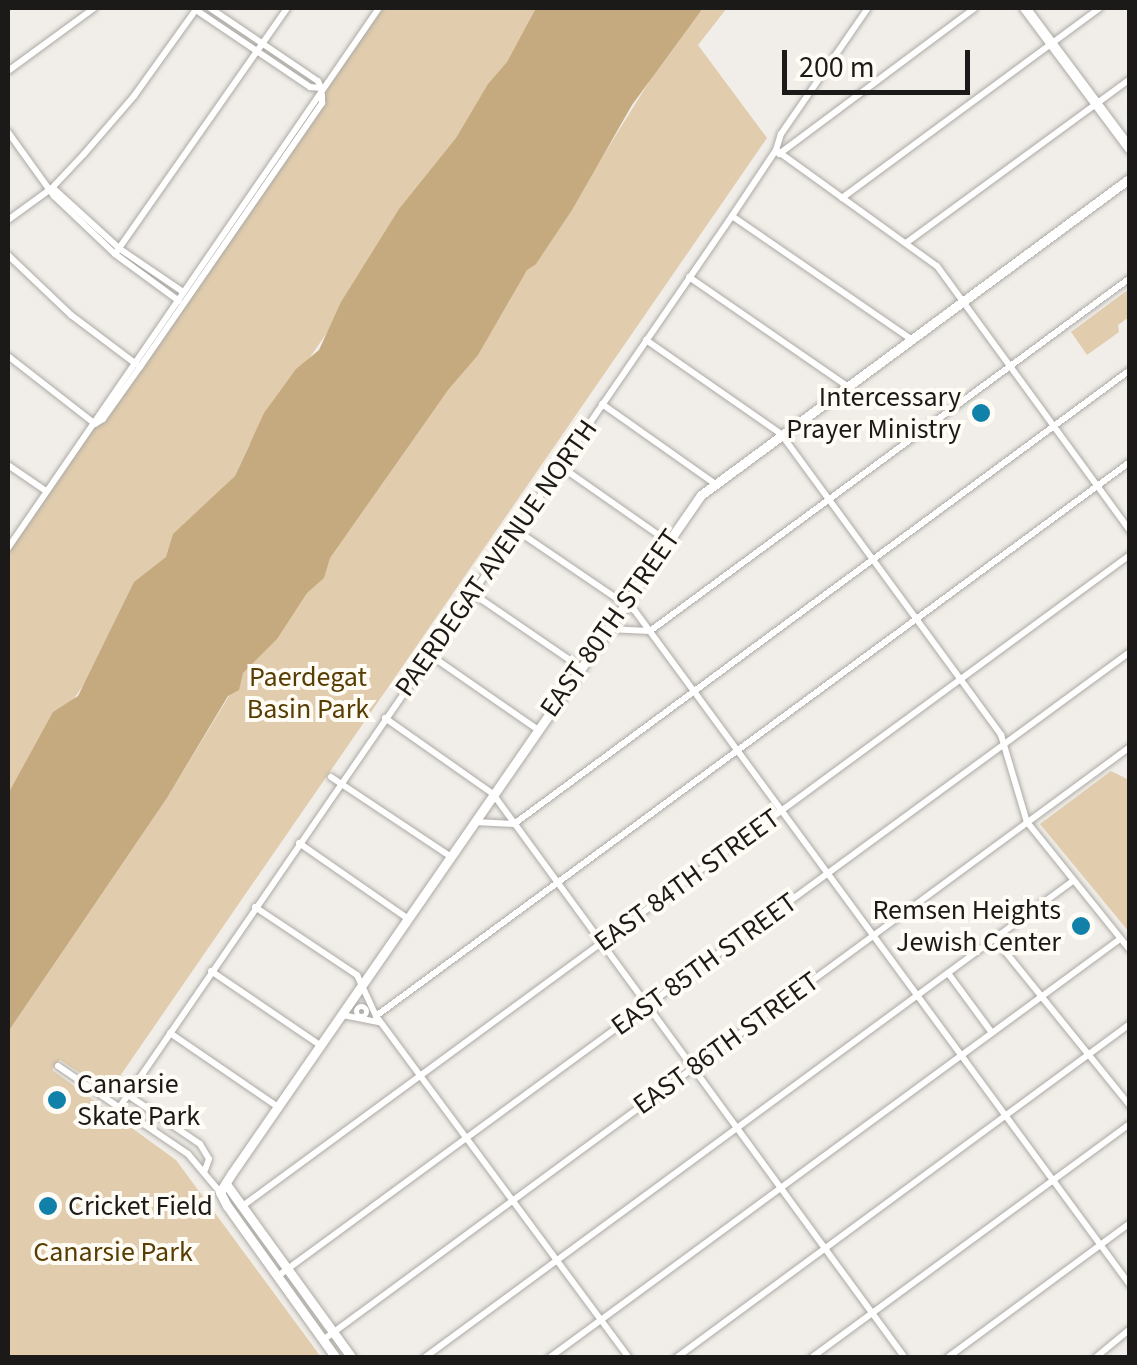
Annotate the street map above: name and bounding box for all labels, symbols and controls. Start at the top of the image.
scale bar [787,30,974,92]
text: 200 m [799,46,875,89]
place label: Intercessary Prayer Ministry [786,380,961,446]
marker: Intercessary Prayer Ministry [970,402,992,424]
street label: PAERDEGAT AVENUE NORTH [388,413,604,703]
street label: EAST 80TH STREET [533,523,687,723]
park label: Paerdegat Basin Park [247,660,369,726]
street label: EAST 84TH STREET [588,801,786,959]
street label: EAST 85TH STREET [605,885,803,1043]
place label: Remsen Heights Jewish Center [872,893,1061,959]
marker: Remsen Heights Jewish Center [1070,915,1092,937]
street label: EAST 86TH STREET [627,964,825,1122]
place label: Canarsie Skate Park [77,1067,200,1133]
marker: Canarsie Skate Park [46,1089,68,1111]
place label: Cricket Field [68,1189,213,1223]
marker: Cricket Field [37,1195,59,1217]
park label: Canarsie Park [33,1235,193,1269]

